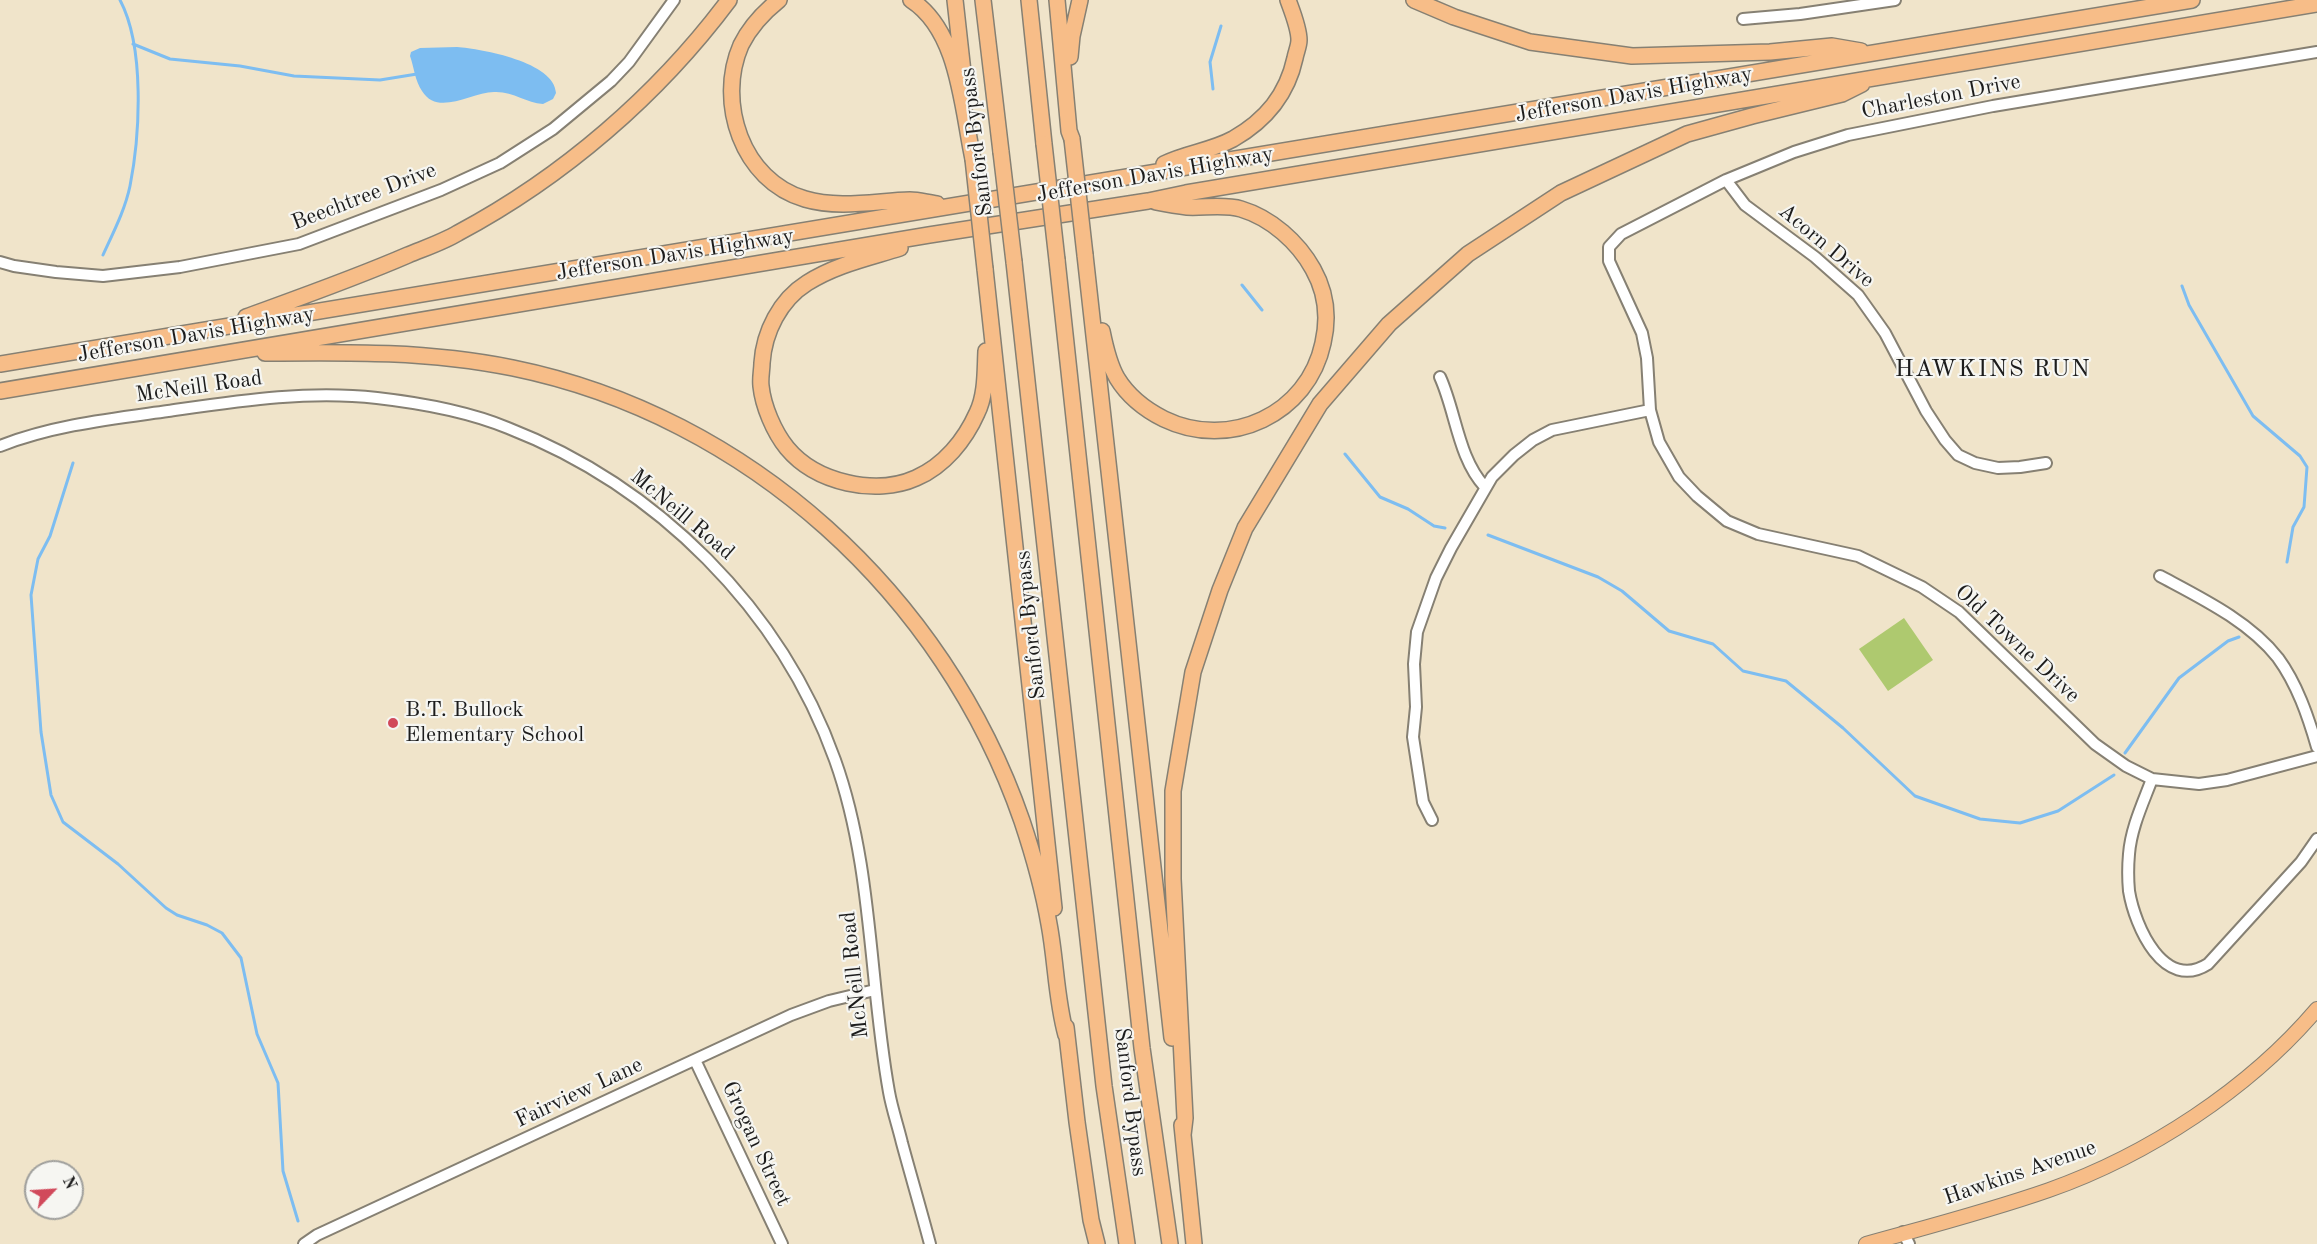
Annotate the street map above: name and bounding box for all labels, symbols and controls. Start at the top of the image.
street label: Jefferson Davis Highway [1513,61,1755,129]
street label: Sanford Bypass [955,66,999,218]
street label: Charleston Drive [1859,69,2023,125]
street label: Jefferson Davis Highway [1034,141,1276,209]
street label: Beechtree Drive [288,157,440,237]
street label: Acorn Drive [1773,198,1879,294]
street label: Jefferson Davis Highway [554,223,796,287]
street label: Jefferson Davis Highway [75,301,317,369]
district label: HAWKINS RUN [1895,356,2091,384]
street label: McNeill Road [134,365,264,409]
street label: McNeill Road [624,464,740,566]
street label: Sanford Bypass [1010,549,1052,701]
street label: Old Towne Drive [1949,579,2085,709]
place label: B.T. Bullock Elementary School [405,697,584,748]
marker: B.T. Bullock Elementary School [386,716,400,730]
street label: McNeill Road [835,910,875,1040]
street label: Sanford Bypass [1108,1026,1152,1178]
street label: Fairview Lane [511,1052,647,1134]
street label: Grogan Street [716,1077,796,1211]
street label: Hawkins Avenue [1940,1135,2100,1211]
north arrow [24,1160,84,1220]
text: N [59,1174,78,1192]

